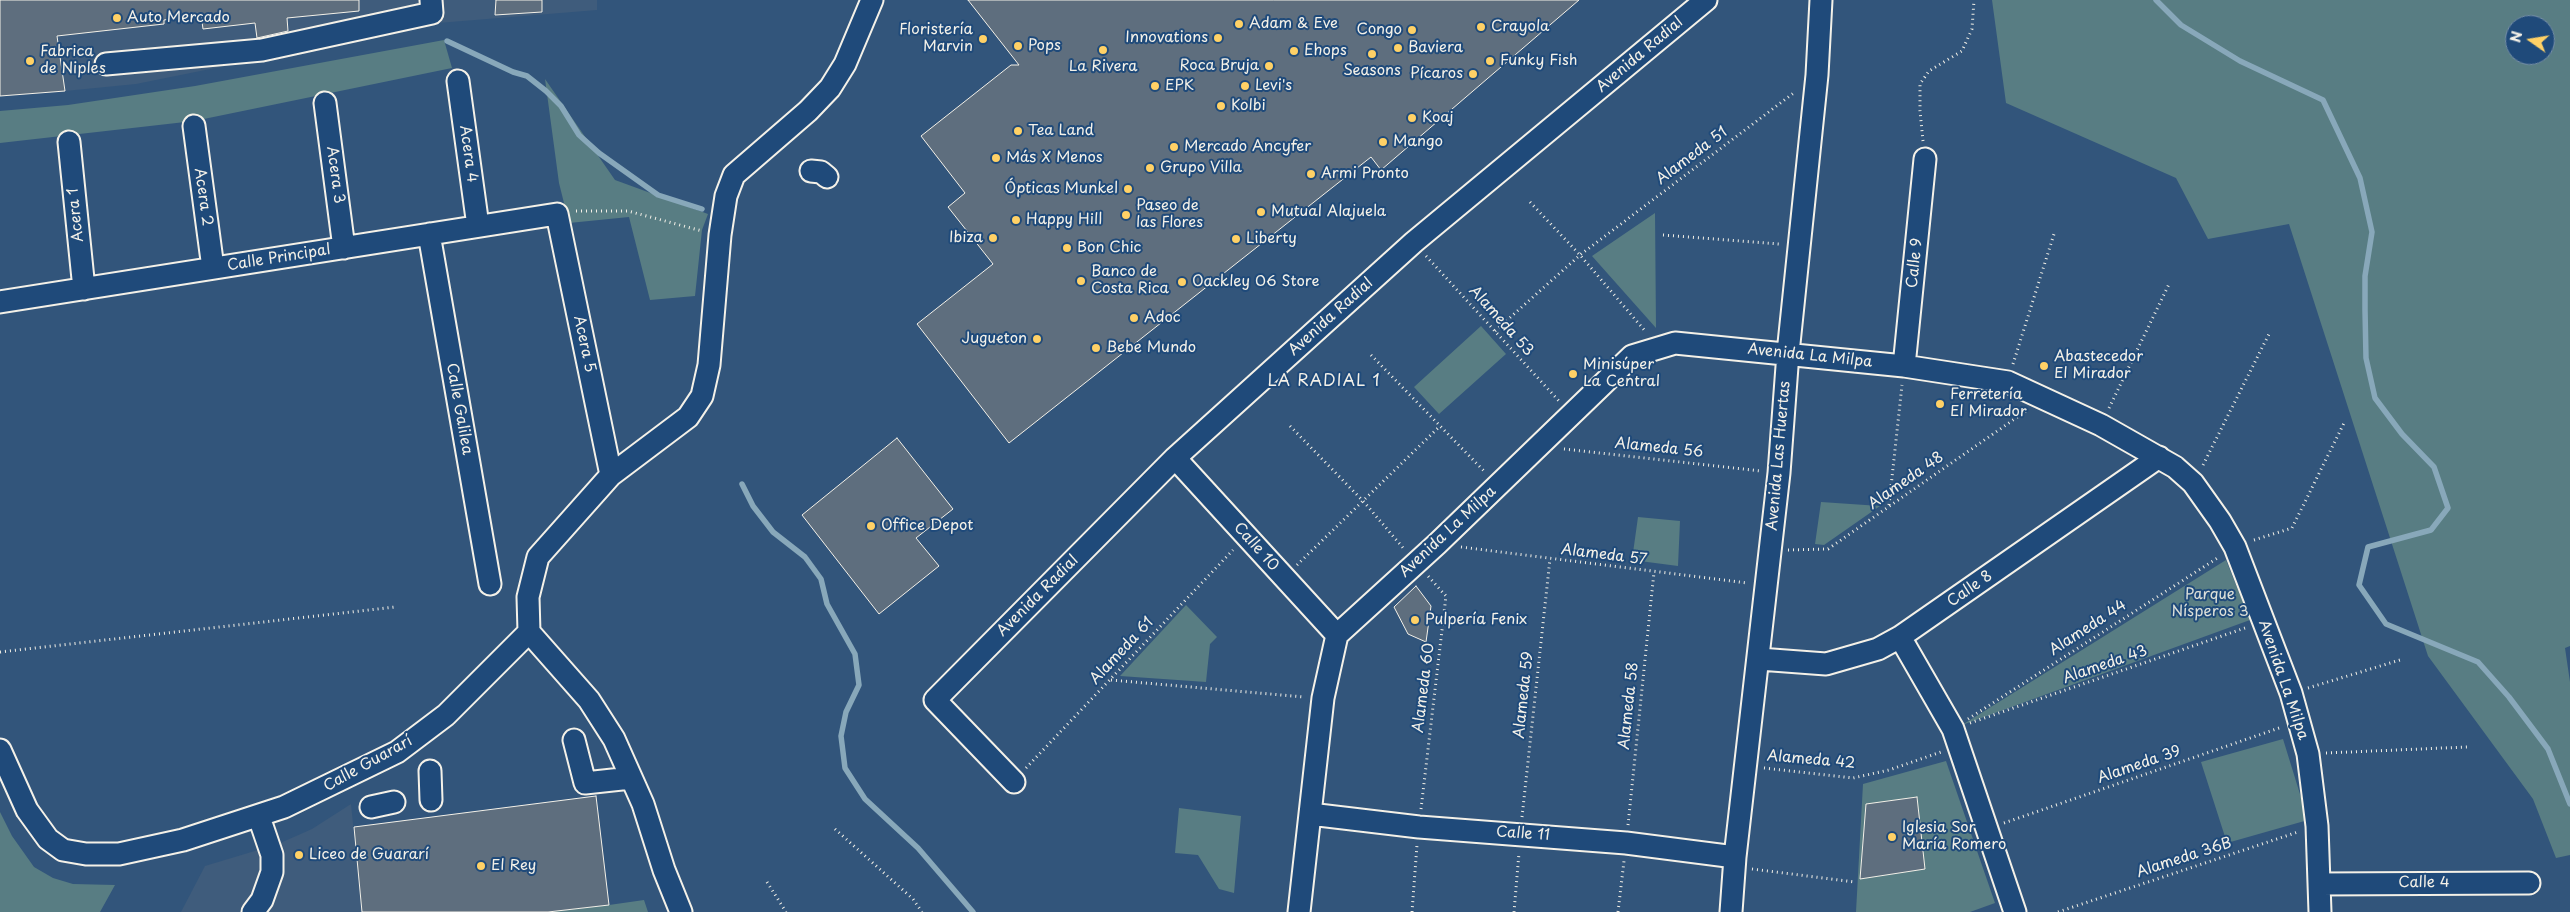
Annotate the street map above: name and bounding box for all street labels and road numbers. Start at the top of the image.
street label: Avenida Radial [1593,14,1687,96]
street label: Alameda 51 [1653,123,1731,189]
street label: Acera 4 [455,124,481,184]
street label: Acera 3 [322,145,348,205]
street label: Acera 2 [190,167,216,227]
street label: Acera 1 [64,187,88,243]
street label: Calle 9 [1903,237,1927,289]
street label: Calle Principal [226,241,332,275]
street label: Avenida Radial [1285,274,1377,360]
street label: Alameda 53 [1465,282,1537,360]
street label: Acera 5 [569,314,599,374]
street label: Avenida La Milpa [1747,340,1873,372]
street label: Calle Galilea [442,362,476,456]
street label: Avenida Las Huertas [1763,381,1795,531]
street label: Alameda 56 [1614,434,1704,462]
street label: Alameda 48 [1865,448,1947,514]
street label: Avenida La Milpa [1396,483,1500,581]
street label: Calle 10 [1230,519,1282,575]
street label: Alameda 57 [1560,541,1648,569]
street label: Avenida Radial [994,552,1082,640]
street label: Calle 8 [1944,567,1996,611]
street label: Alameda 44 [2046,596,2130,660]
street label: Alameda 61 [1086,614,1158,688]
street label: Avenida La Milpa [2254,618,2312,742]
street label: Alameda 60 [1410,642,1438,734]
street label: Alameda 43 [2060,642,2150,688]
street label: Alameda 59 [1510,651,1538,739]
street label: Alameda 58 [1615,661,1643,751]
street label: Calle Guararí [321,732,415,796]
street label: Alameda 39 [2095,742,2183,788]
street label: Alameda 42 [1766,747,1856,773]
street label: Calle 11 [1495,823,1551,845]
street label: Alameda 36B [2134,834,2234,882]
street label: Calle 4 [2398,874,2450,892]

